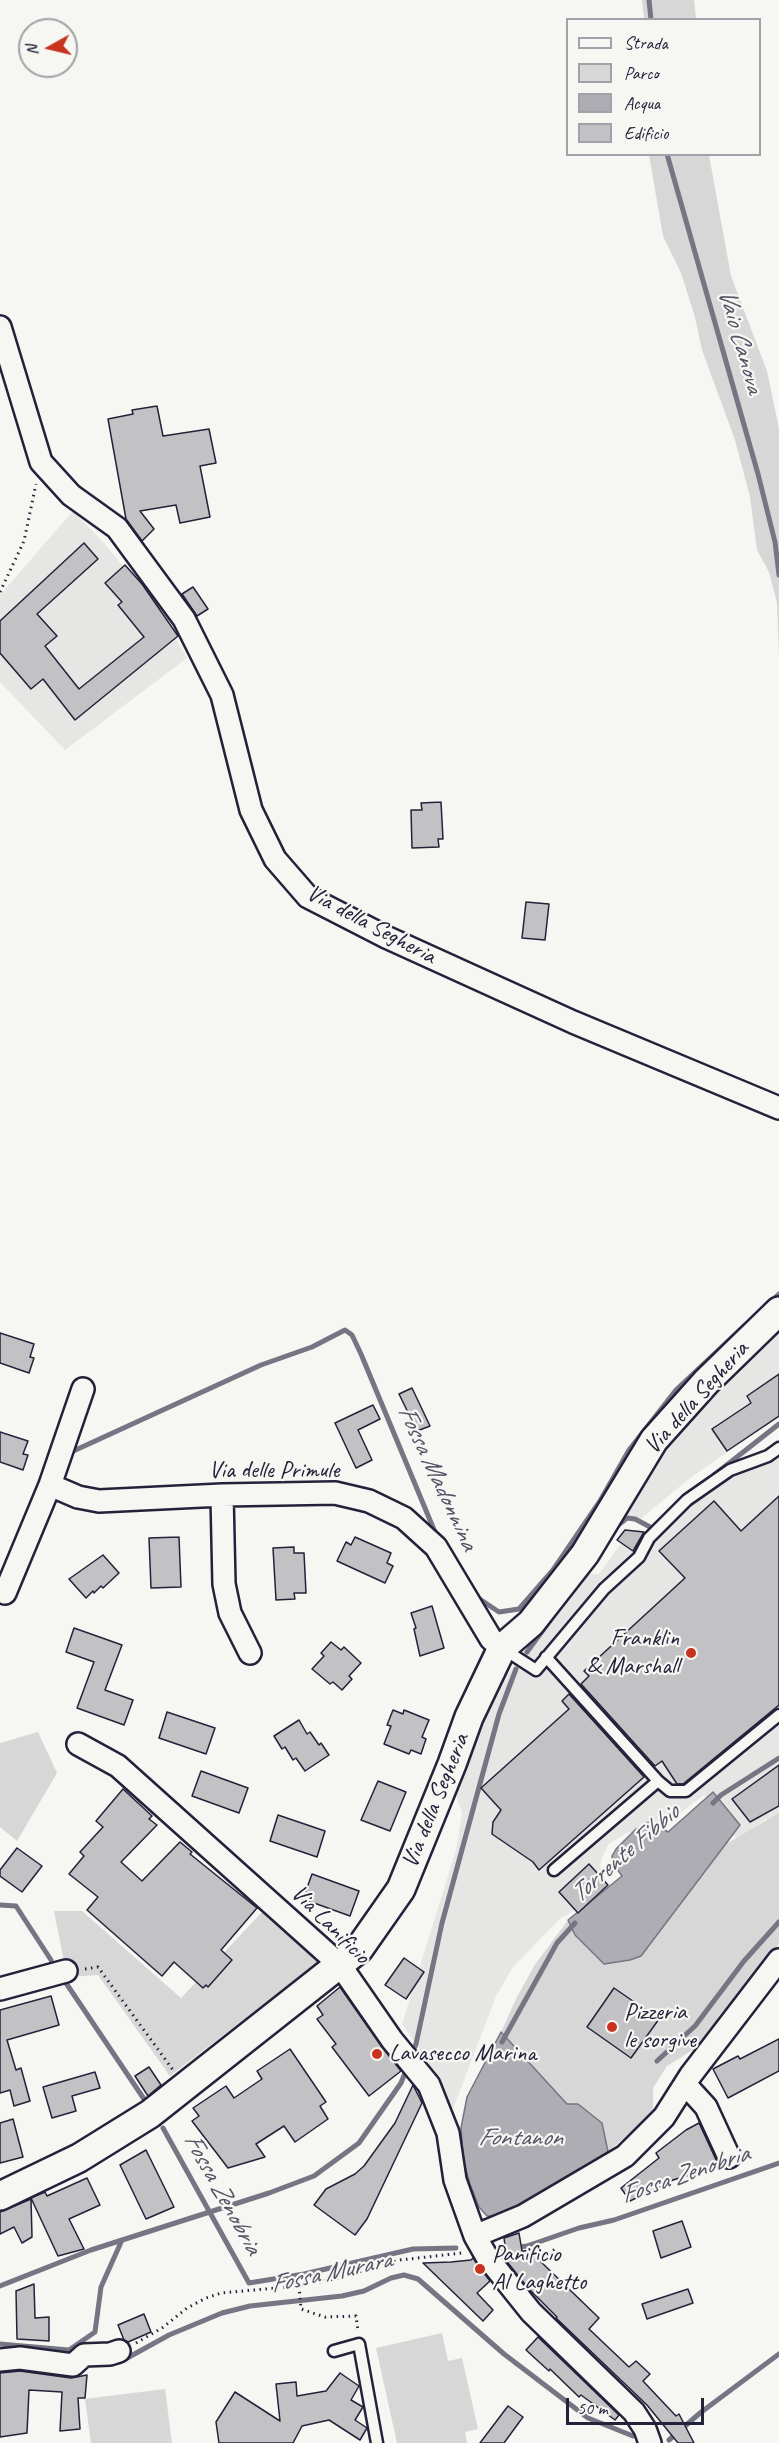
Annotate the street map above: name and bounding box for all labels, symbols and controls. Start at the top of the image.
north arrow [18,18,78,78]
legend [566,18,761,156]
text: Strada [624,32,668,54]
text: N [22,44,43,57]
text: Parco [624,62,659,84]
text: Acqua [624,92,660,114]
text: Edificio [624,122,668,144]
water label: Vaio Canova [710,285,770,397]
street label: Via della Segheria [301,879,441,971]
street label: Via della Segheria [639,1336,755,1460]
water label: Fossa Madonnina [390,1401,484,1555]
street label: Via delle Primule [209,1457,339,1485]
place label: Franklin & Marshall [586,1625,679,1681]
marker: Franklin & Marshall [684,1646,698,1660]
street label: Via della Segheria [396,1730,476,1872]
water label: Torrente Fibbio [564,1798,686,1910]
street label: Via Lanificio [284,1879,376,1971]
place label: Pizzeria le sorgive [624,1999,696,2055]
marker: Pizzeria le sorgive [605,2020,619,2034]
place label: Lavasecco Marina [389,2040,536,2068]
marker: Lavasecco Marina [370,2047,384,2061]
water label: Fontanon [478,2122,562,2154]
water label: Fossa Zenobria [176,2128,268,2260]
water label: Fossa Zenobria [617,2138,753,2212]
place label: Panificio Al Laghetto [492,2241,586,2297]
water label: Fossa Murara [268,2245,394,2301]
marker: Panificio Al Laghetto [473,2262,487,2276]
scale bar [569,2386,707,2424]
text: 50 m [577,2397,608,2419]

